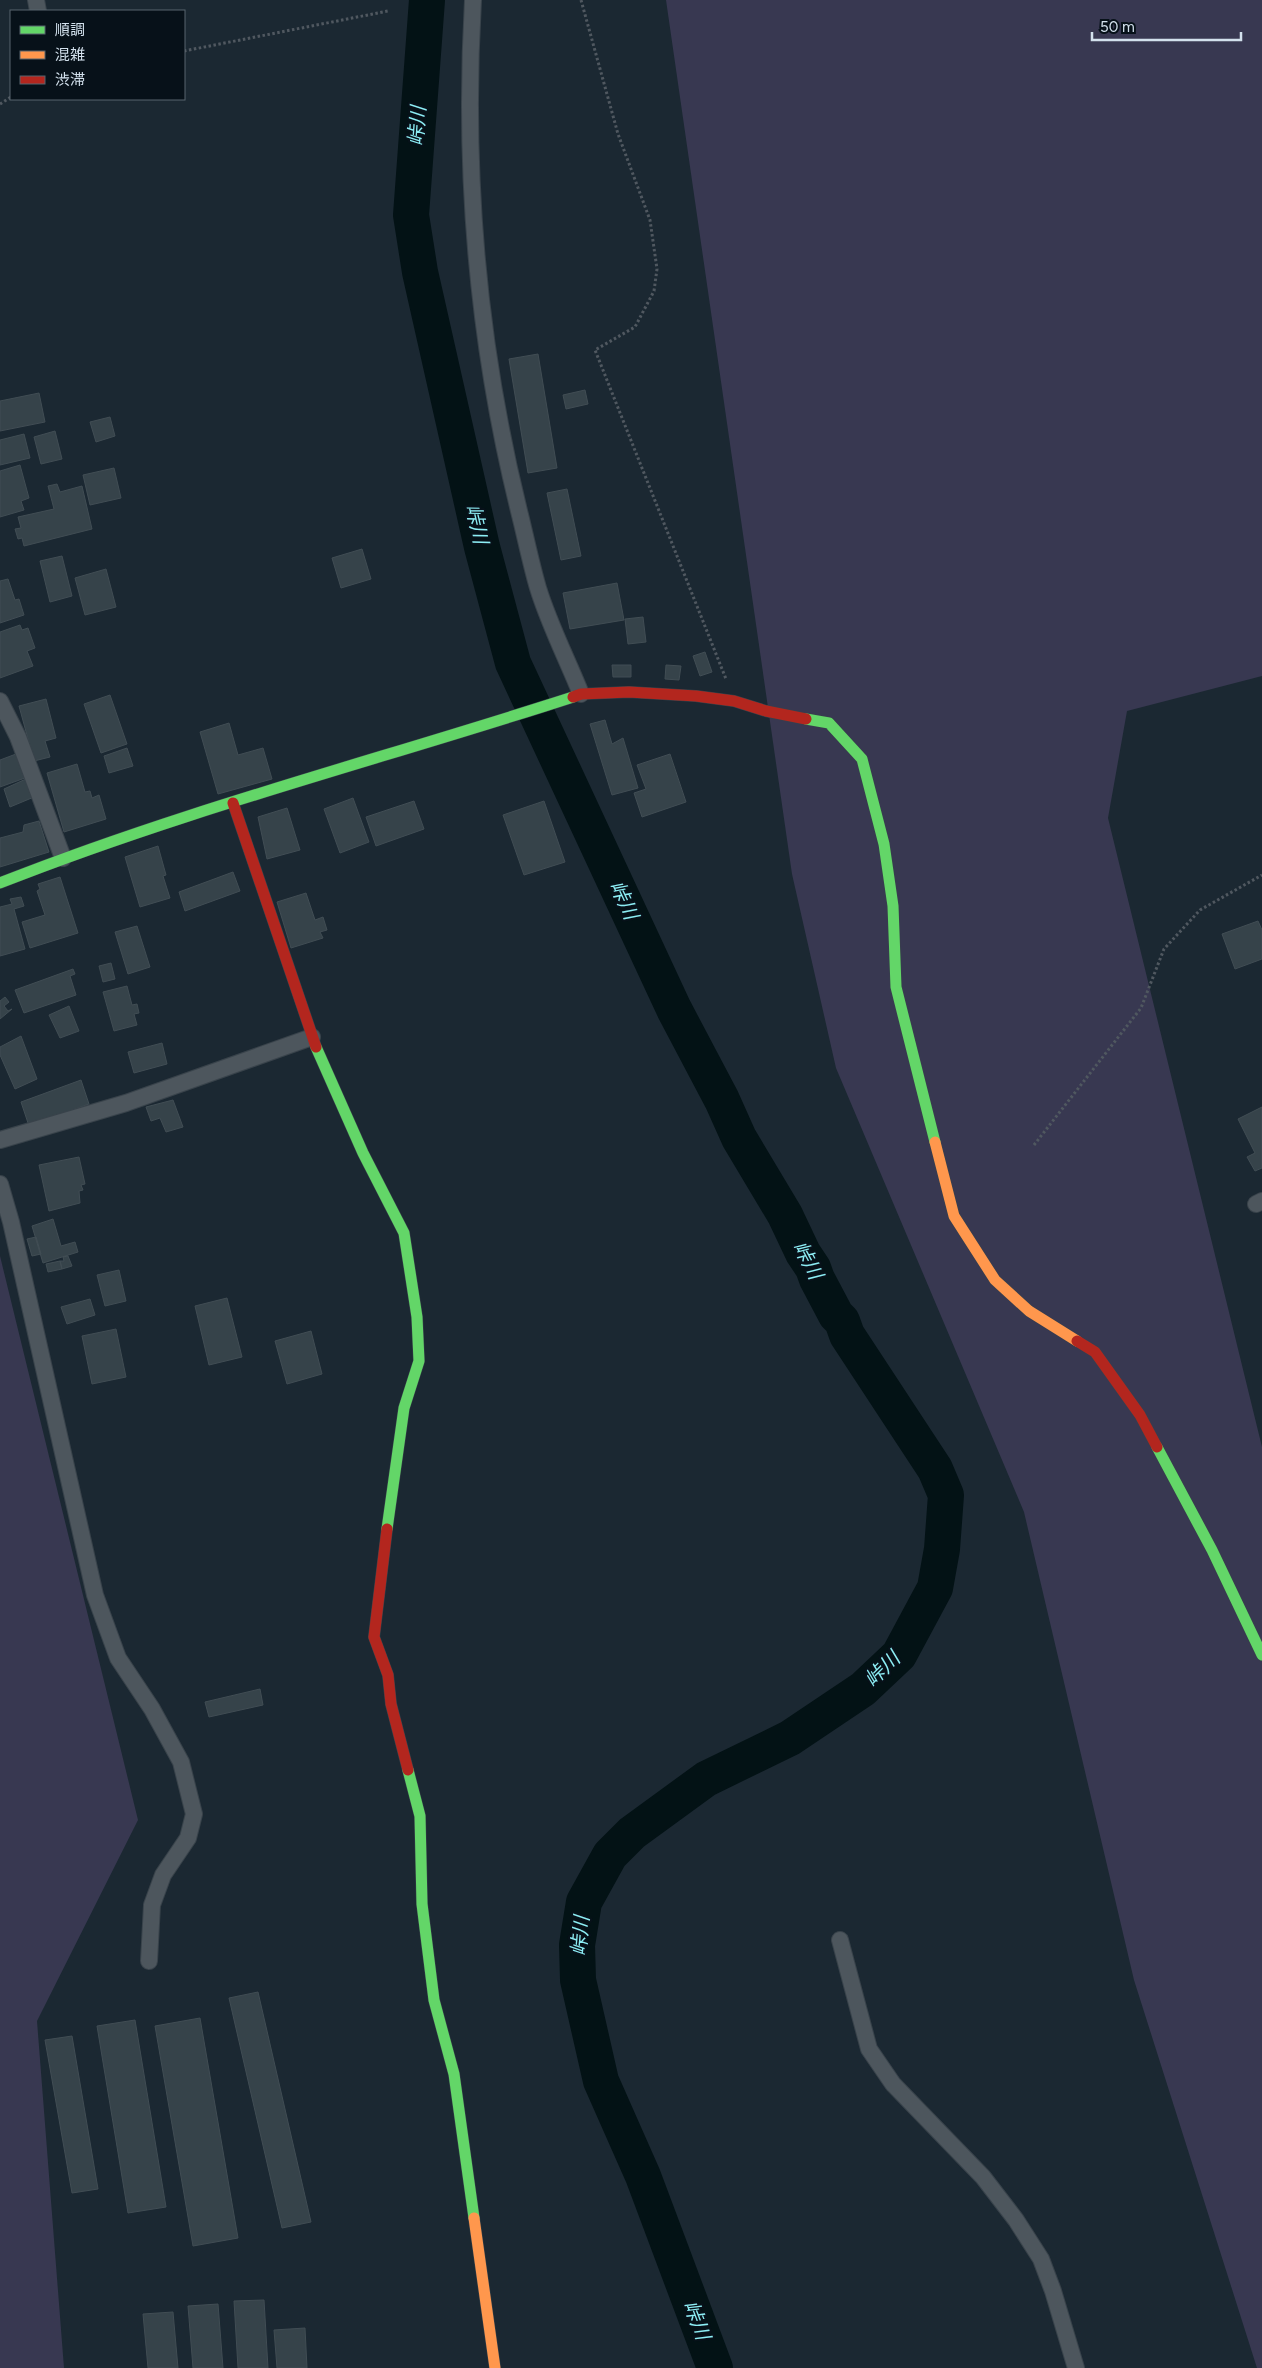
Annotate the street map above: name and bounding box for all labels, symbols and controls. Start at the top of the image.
legend [10,10,185,100]
scale bar [1092,10,1241,42]
text: 50 m [1100,18,1135,36]
text: 順調 [55,21,85,39]
text: 混雑 [55,46,85,64]
text: 渋滞 [55,71,85,89]
water label: 峠川 [404,103,431,147]
water label: 峠川 [461,502,494,548]
water label: 峠川 [605,877,644,925]
water label: 峠川 [788,1237,829,1285]
water label: 峠川 [859,1645,906,1692]
water label: 峠川 [566,1913,594,1957]
water label: 峠川 [679,2297,716,2345]

